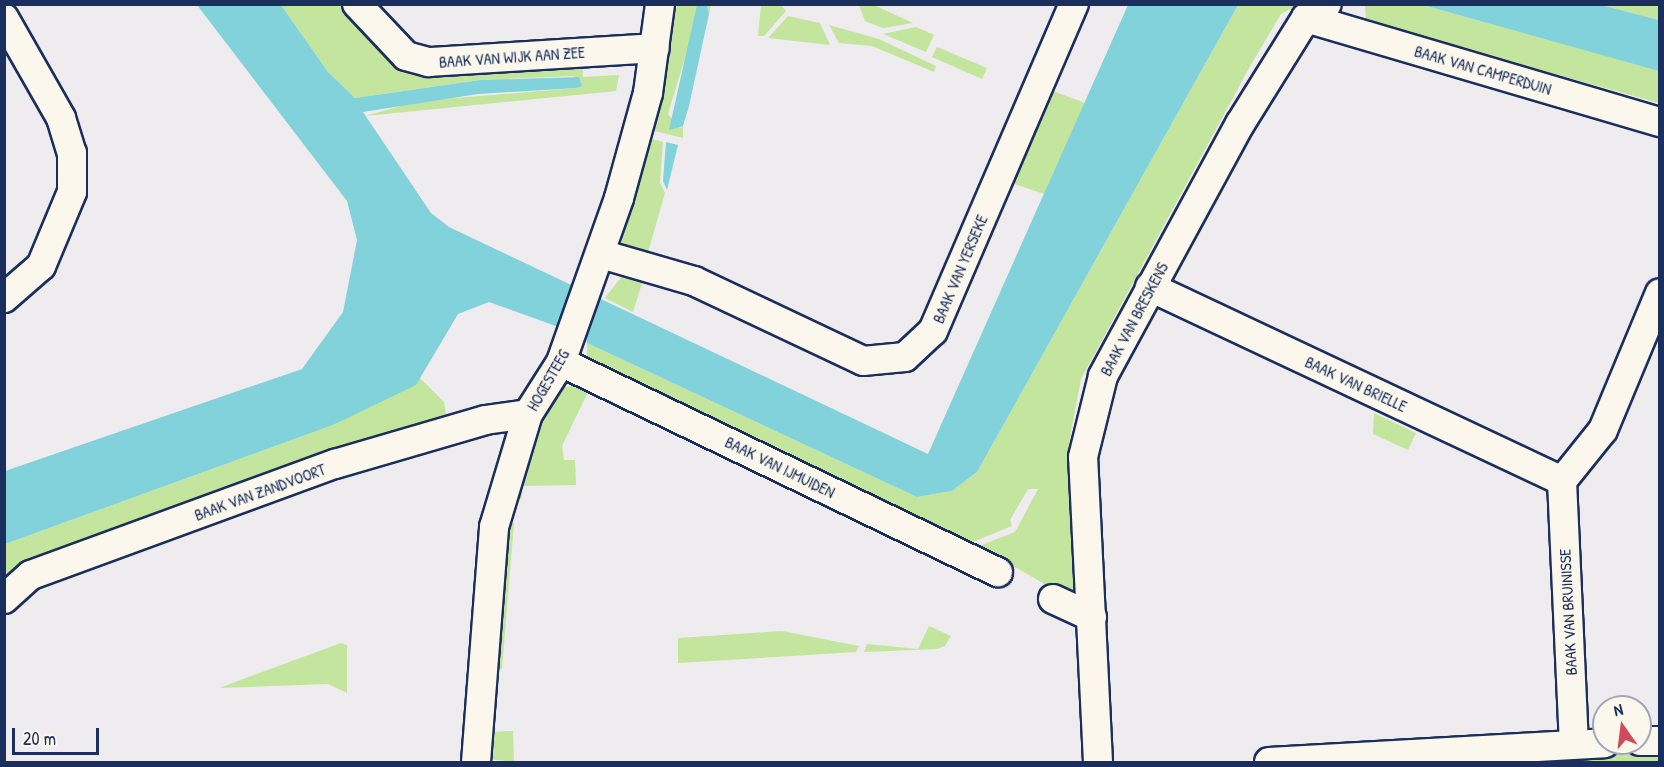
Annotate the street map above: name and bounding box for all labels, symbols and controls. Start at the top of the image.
street label: BAAK VAN CAMPERDUIN [1412,41,1554,99]
street label: BAAK VAN WIJK AAN ZEE [438,42,586,72]
street label: BAAK VAN YERSEKE [928,212,992,326]
street label: BAAK VAN BRESKENS [1096,259,1172,379]
street label: HOGESTEEG [523,346,573,414]
street label: BAAK VAN BRIELLE [1302,352,1410,416]
street label: BAAK VAN IJMUIDEN [722,432,838,502]
street label: BAAK VAN ZANDVOORT [192,459,328,525]
street label: BAAK VAN BRUINISSE [1555,548,1581,676]
north arrow [1592,695,1652,755]
text: N [1611,698,1625,721]
scale bar [15,716,102,754]
text: 20 m [23,726,56,751]

